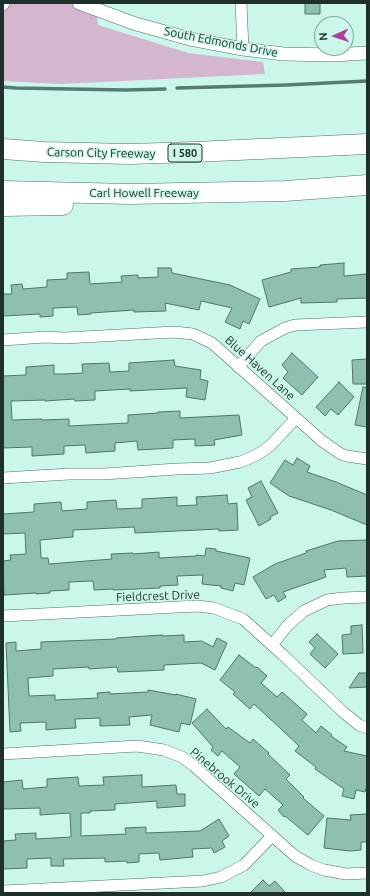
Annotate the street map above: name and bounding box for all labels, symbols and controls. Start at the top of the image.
north arrow [314,16,354,56]
street label: South Edmonds Drive [163,24,279,60]
text: N [317,32,329,41]
road number: I 580 [168,144,202,162]
street label: Carson City Freeway [47,145,155,161]
street label: Carl Howell Freeway [89,186,199,200]
street label: Blue Haven Lane [222,333,298,403]
street label: Fieldcrest Drive [116,587,200,605]
street label: Pinebrook Drive [187,745,263,811]

